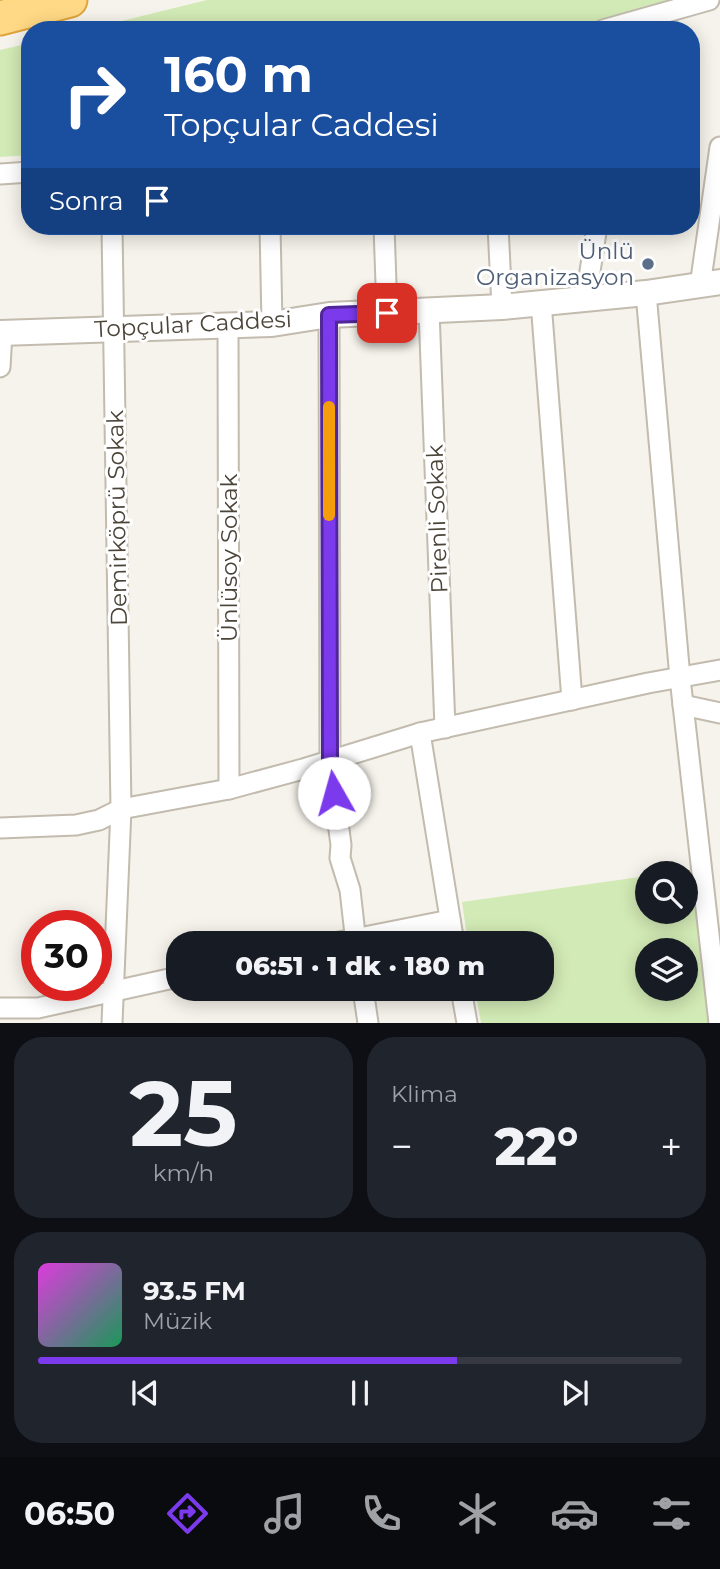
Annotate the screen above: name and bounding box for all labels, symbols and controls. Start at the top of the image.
text: 160 m [164,45,313,104]
icon: right [49,49,140,140]
text: Topçular Caddesi [164,105,439,144]
icon: arrive [138,182,176,220]
text: Sonra [49,185,124,217]
place label: Ünlü Organizasyon [476,237,634,291]
marker: Ünlü Organizasyon [640,256,656,272]
pin [357,283,417,343]
icon: arrive [368,294,406,332]
street label: Topçular Caddesi [94,305,292,343]
street label: Demirköprü Sokak [101,410,133,626]
street label: Pirenli Sokak [420,444,454,594]
street label: Ünlüsoy Sokak [215,473,243,642]
position arrow [297,756,371,830]
map controls [635,861,698,1001]
button: search [635,861,698,924]
speed limit sign: 30 [21,910,112,1001]
button: layers [635,938,698,1001]
text: 06:51 · 1 dk · 180 m [235,950,485,982]
text: 25 [130,1058,237,1169]
text: Klima [391,1080,458,1108]
text: 22° [495,1115,578,1178]
text: − [391,1123,413,1170]
text: + [660,1123,682,1170]
text: km/h [153,1159,214,1187]
text: 93.5 FM [143,1275,246,1307]
text: Müzik [143,1307,212,1335]
icon: previous [126,1374,164,1412]
icon: pause [341,1374,379,1412]
icon: next [556,1374,594,1412]
icon: directions [163,1489,212,1538]
icon: music [260,1489,309,1538]
icon: phone [357,1489,406,1538]
icon: climate [453,1489,502,1538]
icon: car [550,1489,599,1538]
icon: filters [647,1489,696,1538]
text: 06:50 [24,1494,115,1533]

